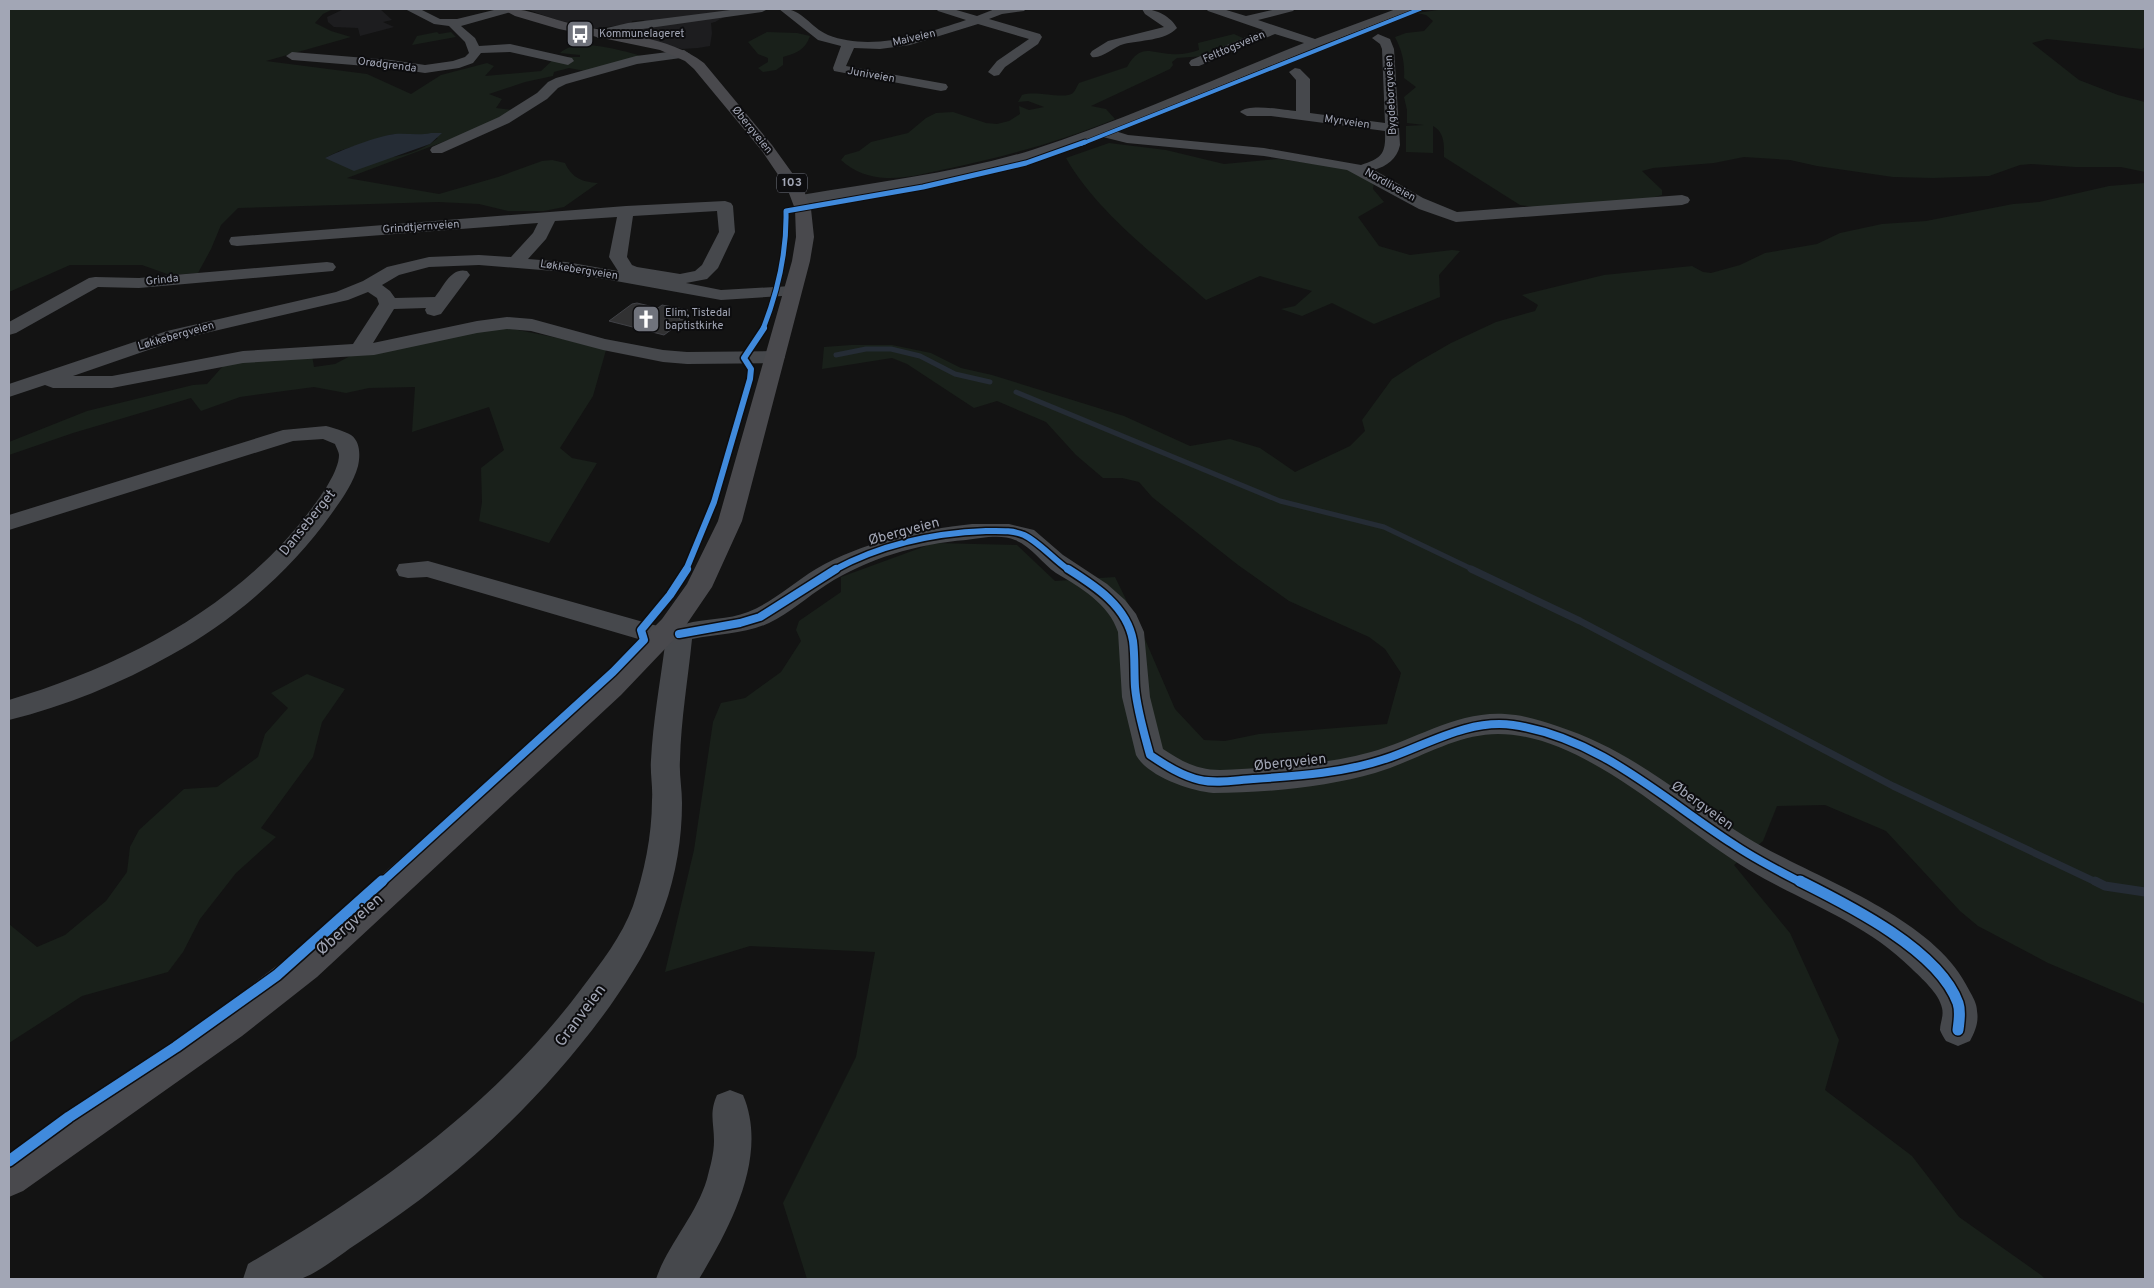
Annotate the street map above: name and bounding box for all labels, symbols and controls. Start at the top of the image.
bus stop icon: Kommunelageret [565,19,595,49]
street label: Maiveien [891,26,937,50]
place label: Kommunelageret [599,27,684,41]
street label: Felttogsveien [1201,28,1267,66]
street label: Orødgrenda [357,54,417,76]
street label: Bygdeborgveien [1382,55,1400,135]
street label: Juniveien [846,64,896,86]
street label: Øbergveien [729,103,775,157]
street label: Myrveien [1323,112,1371,132]
street label: Nordliveien [1362,165,1418,205]
road number: 103 [777,174,807,192]
street label: Grindtjernveien [382,217,460,237]
street label: Løkkebergveien [539,257,619,283]
street label: Grinda [145,271,179,289]
church icon: Elim, Tistedal baptistkirke [631,304,661,334]
place label: Elim, Tistedal baptistkirke [665,306,731,333]
street label: Løkkebergveien [136,318,216,354]
street label: Danseberget [276,487,340,559]
street label: Øbergveien [867,514,941,550]
street label: Øbergveien [1253,751,1327,775]
street label: Øbergveien [1668,778,1736,834]
street label: Øbergveien [312,890,388,960]
street label: Granveien [551,981,611,1051]

